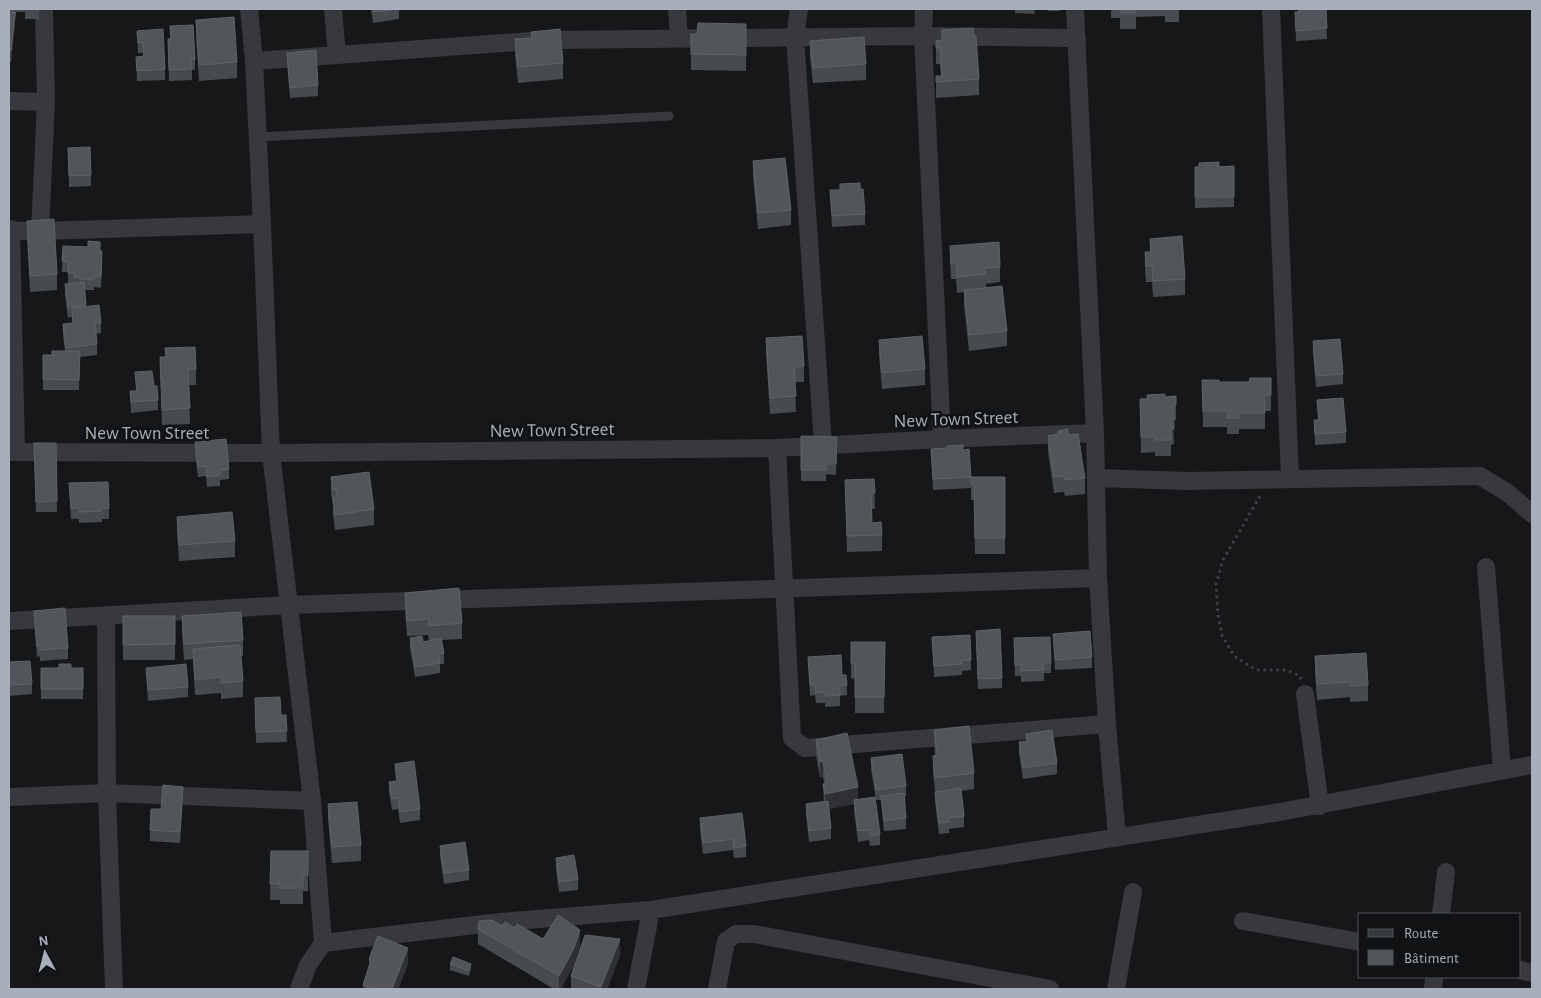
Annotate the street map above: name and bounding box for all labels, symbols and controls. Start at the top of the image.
street label: New Town Street [893,408,1019,431]
street label: New Town Street [489,420,615,441]
street label: New Town Street [85,424,209,443]
legend [1358,913,1521,978]
text: Route [1404,926,1438,941]
north arrow [20,928,70,978]
text: N [38,934,49,949]
text: Bâtiment [1404,951,1459,966]

